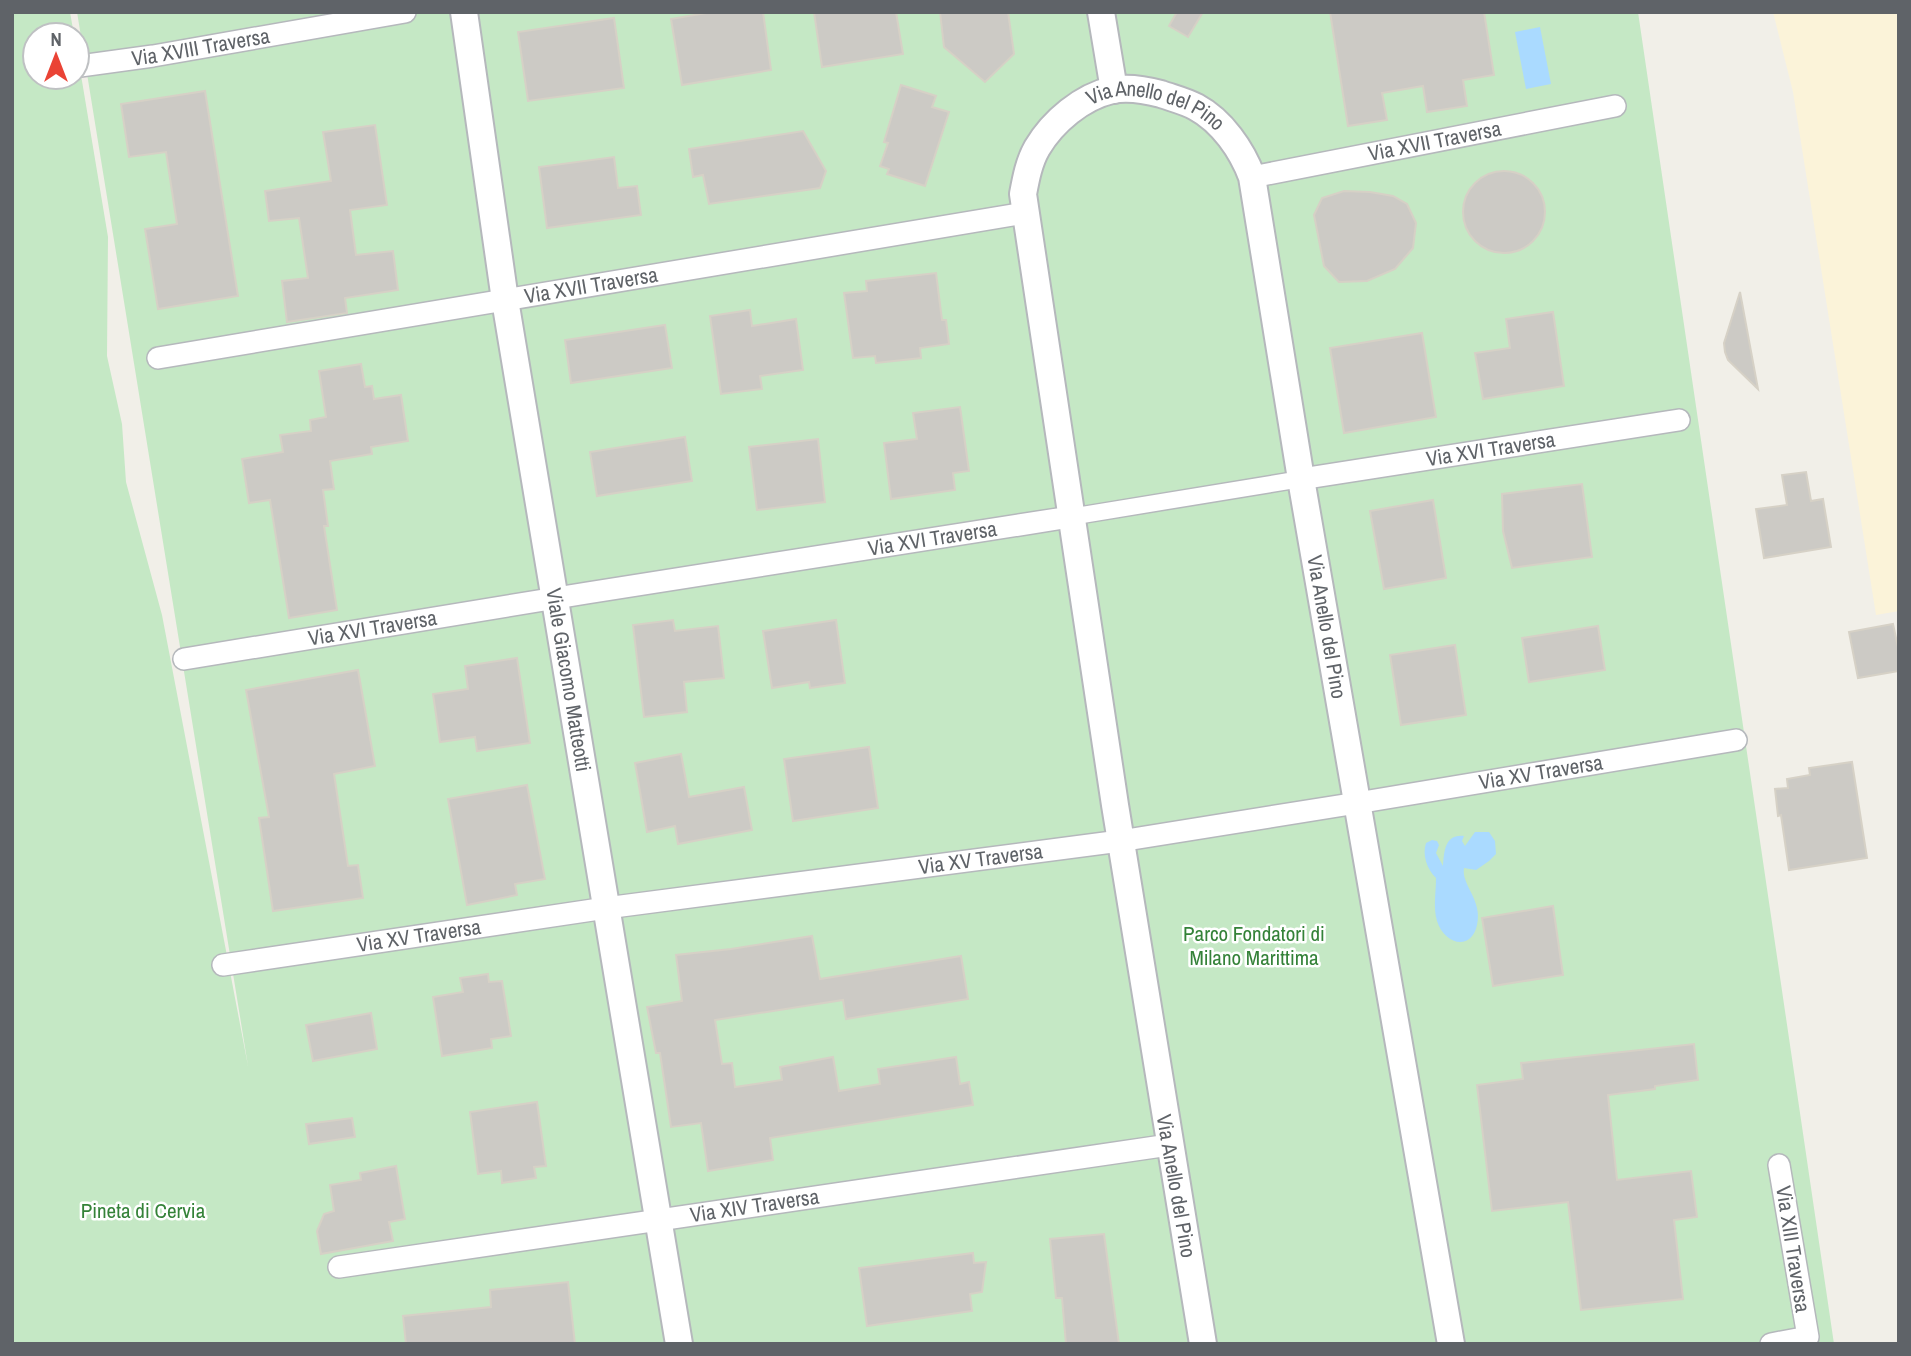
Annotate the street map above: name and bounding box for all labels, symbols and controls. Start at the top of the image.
north arrow [21,21,91,91]
street label: Via XVIII Traversa [130,21,272,73]
text: N [50,26,62,52]
street label: Via Anello del Pino [1081,74,1232,137]
street label: Via XVII Traversa [1366,114,1504,168]
street label: Via XVII Traversa [522,260,660,311]
street label: Via XVI Traversa [1424,424,1558,473]
street label: Via XVI Traversa [866,514,999,563]
street label: Via Anello del Pino [1300,553,1354,701]
street label: Viale Giacomo Matteotti [539,586,598,774]
street label: Via XVI Traversa [306,603,439,652]
street label: Via XV Traversa [1477,747,1605,797]
street label: Via XV Traversa [917,836,1045,881]
street label: Via XV Traversa [355,912,483,959]
park label: Parco Fondatori di Milano Marittima [1183,919,1325,972]
street label: Via Anello del Pino [1150,1112,1203,1260]
street label: Via XIV Traversa [688,1182,821,1229]
street label: Via XIII Traversa [1769,1183,1818,1315]
park label: Pineta di Cervia [81,1196,206,1225]

